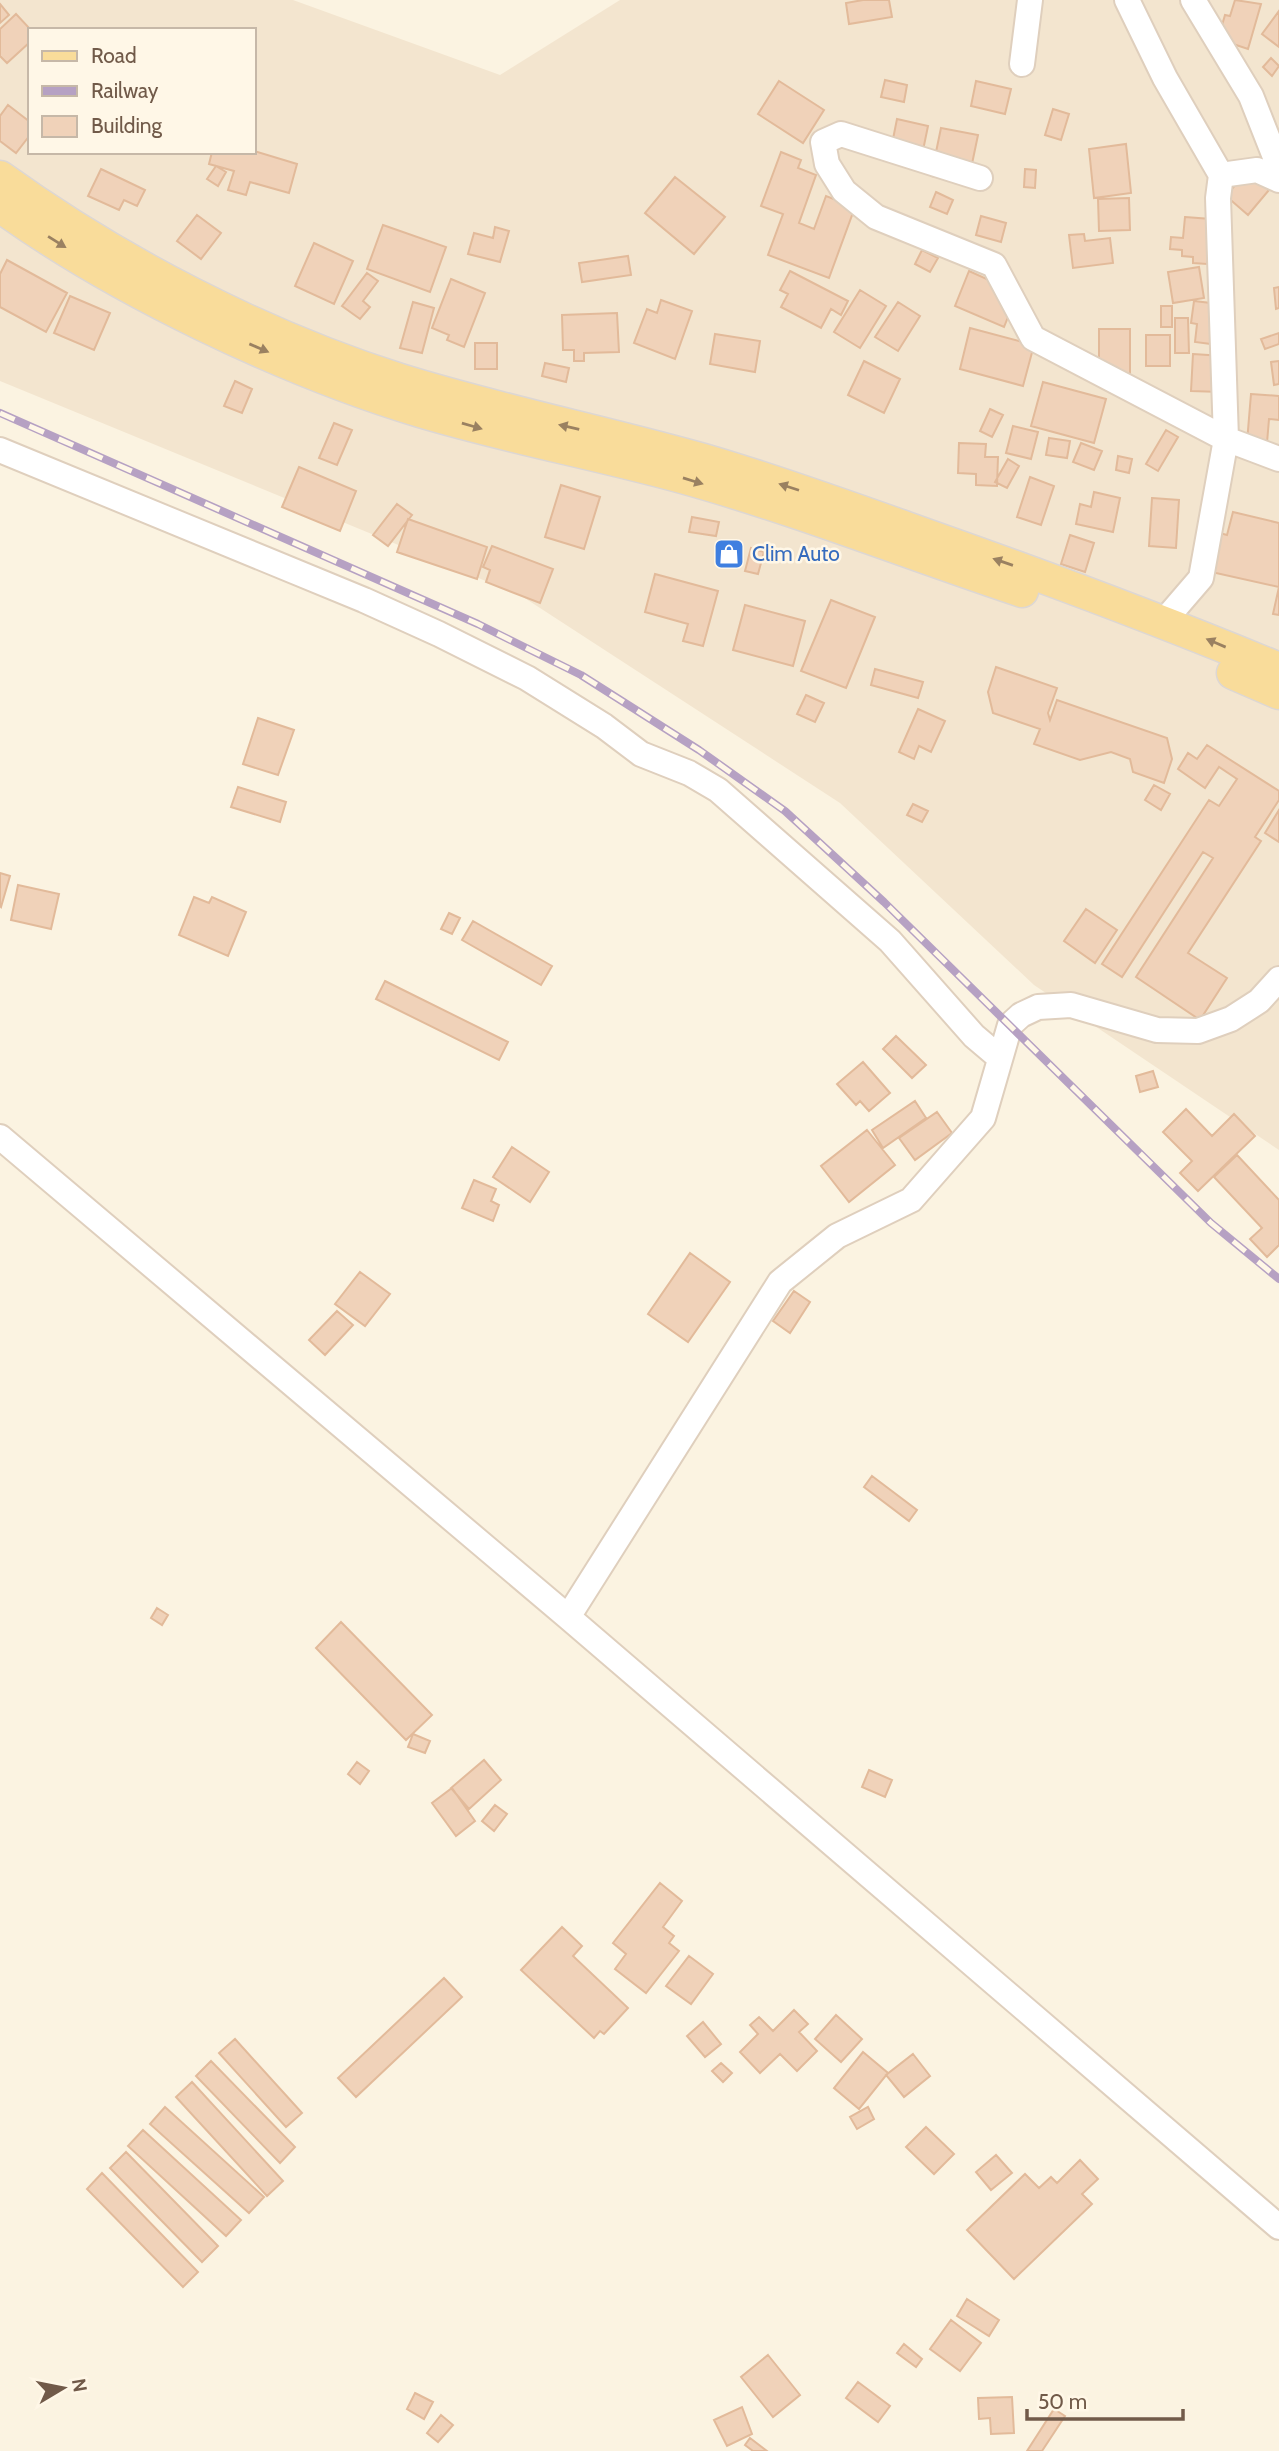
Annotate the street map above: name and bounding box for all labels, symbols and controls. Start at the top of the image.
legend [28,28,256,154]
text: Road [91,43,137,68]
text: Railway [91,78,159,103]
text: Building [91,113,163,138]
one-way arrow [48,236,67,249]
one-way arrow [248,343,269,354]
one-way arrow [462,421,483,431]
one-way arrow [558,421,580,432]
one-way arrow [683,476,704,486]
one-way arrow [778,481,799,492]
shop icon: Clim Auto [712,537,746,571]
place label: Clim Auto [752,541,840,566]
one-way arrow [993,556,1014,567]
one-way arrow [1206,637,1226,649]
north arrow [28,2353,98,2423]
text: N [67,2377,92,2394]
scale bar [1027,2378,1183,2422]
text: 50 m [1038,2389,1087,2414]

